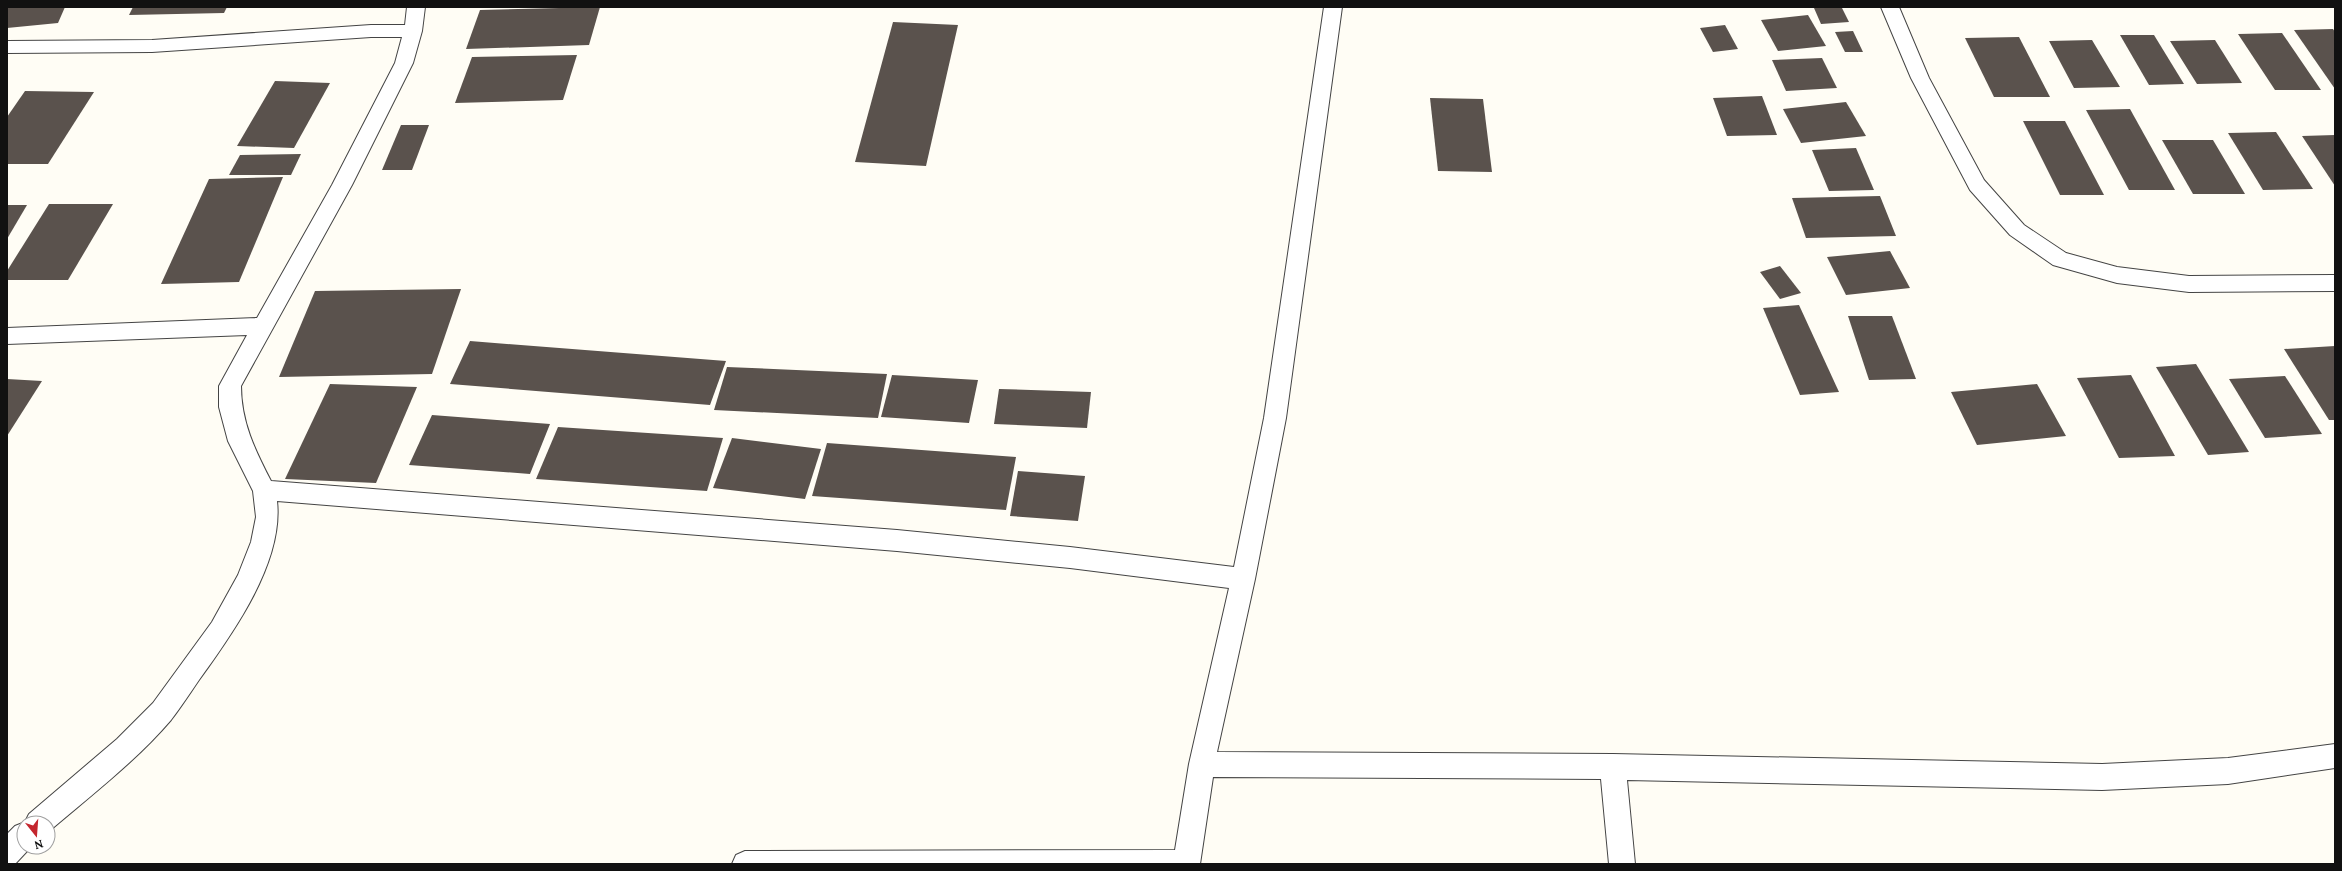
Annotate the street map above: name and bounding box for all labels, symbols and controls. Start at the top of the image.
north arrow [16,815,56,855]
text: N [32,837,45,853]

